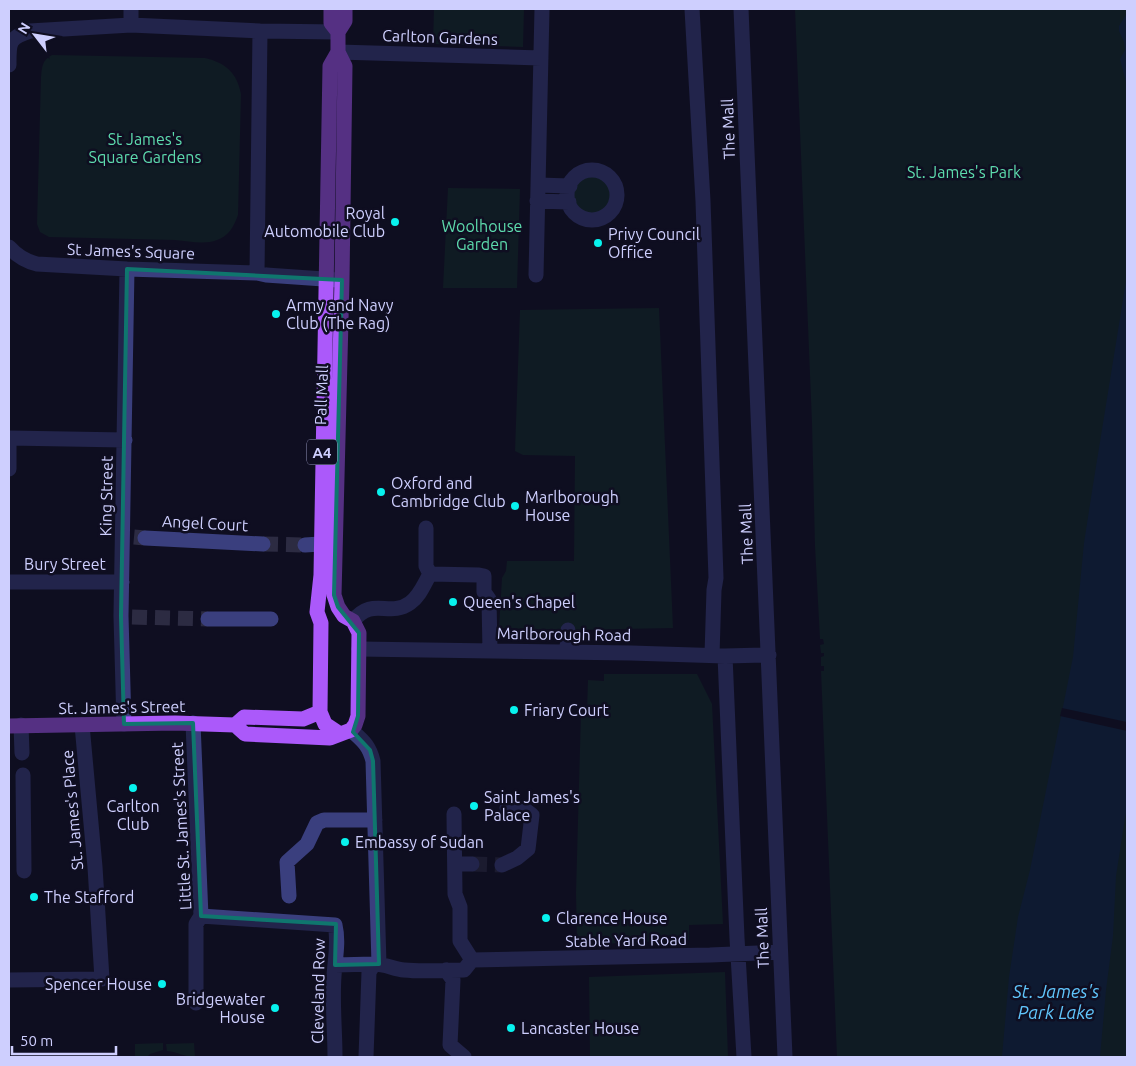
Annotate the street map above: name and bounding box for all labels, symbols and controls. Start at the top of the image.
north arrow [10,10,60,60]
text: N [14,20,33,37]
street label: Carlton Gardens [382,26,498,48]
street label: The Mall [718,98,738,160]
park label: St James's Square Gardens [89,130,201,166]
park label: St. James's Park [907,163,1021,181]
place label: Royal Automobile Club [264,204,385,240]
marker: Royal Automobile Club [389,216,401,228]
park label: Woolhouse Garden [442,217,522,253]
place label: Privy Council Office [608,225,700,261]
marker: Privy Council Office [592,237,604,249]
street label: St James's Square [67,240,195,262]
place label: Army and Navy Club (The Rag) [286,296,394,333]
marker: Army and Navy Club (The Rag) [270,308,282,320]
street label: Pall Mall [311,365,331,425]
road number: A4 [307,440,337,464]
street label: King Street [96,455,116,536]
place label: Oxford and Cambridge Club [391,474,506,510]
marker: Oxford and Cambridge Club [375,486,387,498]
place label: Marlborough House [525,488,619,524]
marker: Marlborough House [509,500,521,512]
street label: The Mall [736,503,756,565]
street label: Angel Court [162,512,249,534]
street label: Bury Street [24,555,107,573]
place label: Queen's Chapel [463,593,575,611]
marker: Queen's Chapel [447,596,459,608]
street label: Marlborough Road [497,624,631,644]
street label: St. James's Street [58,697,186,717]
place label: Friary Court [524,701,609,719]
marker: Friary Court [508,704,520,716]
street label: Little St. James's Street [168,741,194,911]
street label: St. James's Place [58,749,86,871]
marker: Carlton Club [127,782,139,794]
place label: Saint James's Palace [484,788,580,824]
place label: Carlton Club [106,797,160,833]
marker: Saint James's Palace [468,800,480,812]
place label: Embassy of Sudan [355,833,484,851]
marker: Embassy of Sudan [339,836,351,848]
place label: The Stafford [44,888,134,906]
marker: The Stafford [28,891,40,903]
street label: The Mall [752,907,772,969]
place label: Clarence House [556,909,668,927]
marker: Clarence House [540,912,552,924]
street label: Stable Yard Road [565,930,687,950]
street label: Cleveland Row [308,937,328,1044]
place label: Spencer House [45,975,152,993]
marker: Spencer House [156,978,168,990]
water label: St. James's Park Lake [1012,981,1100,1022]
place label: Bridgewater House [176,990,265,1026]
marker: Bridgewater House [269,1002,281,1014]
place label: Lancaster House [521,1019,639,1037]
marker: Lancaster House [505,1022,517,1034]
scale bar [12,1024,116,1056]
text: 50 m [20,1032,53,1049]

